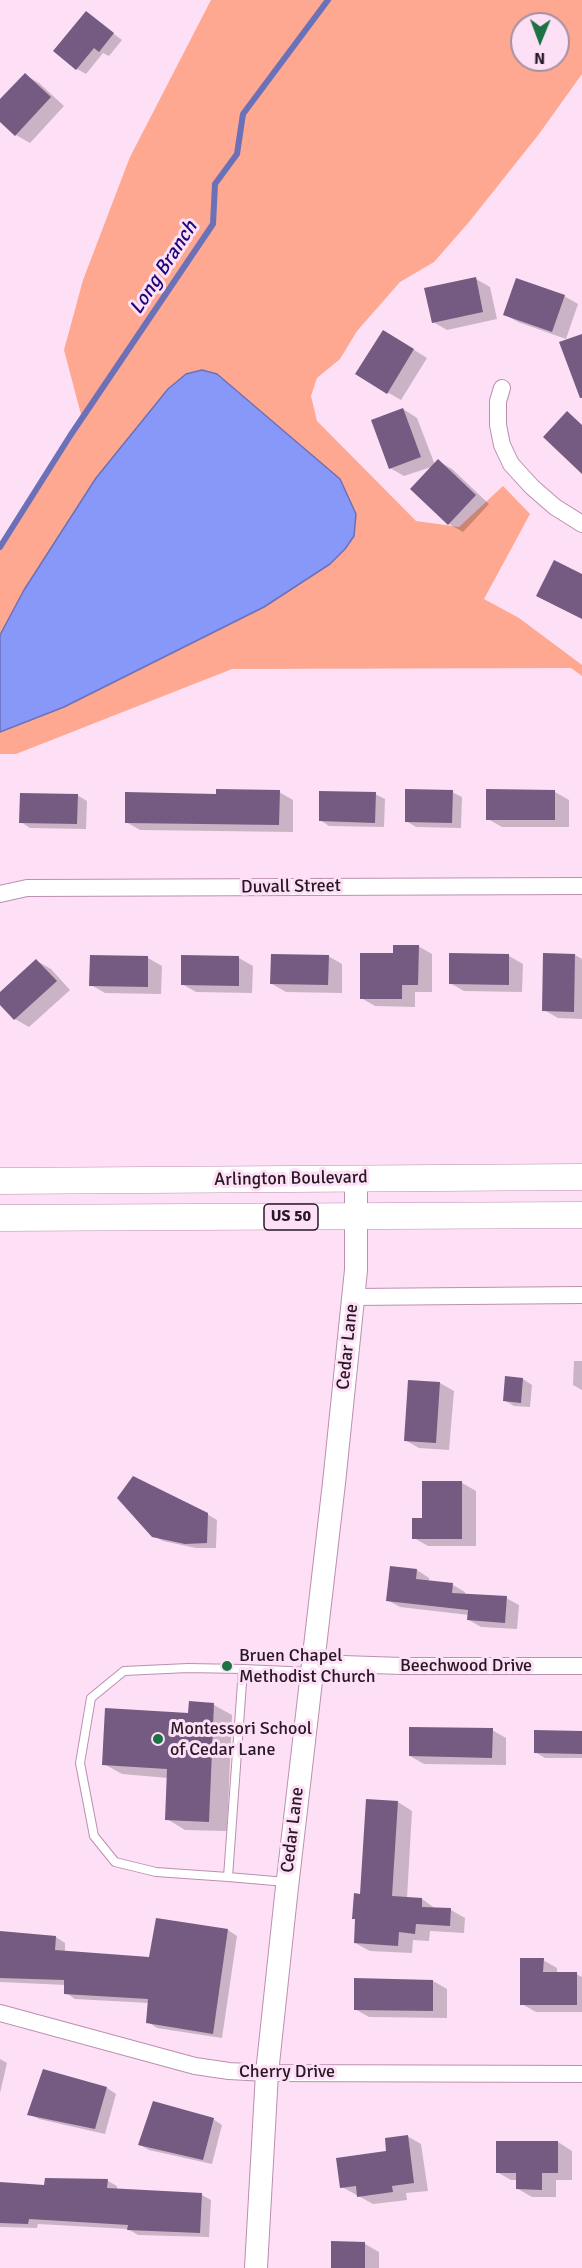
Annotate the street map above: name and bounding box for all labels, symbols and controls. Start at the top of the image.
north arrow [510,12,570,72]
text: N [534,48,545,68]
water label: Long Branch [125,217,203,319]
street label: Duvall Street [241,875,341,899]
street label: Arlington Boulevard [214,1167,368,1191]
road number: US 50 [264,1204,318,1230]
street label: Cedar Lane [333,1303,363,1391]
place label: Bruen Chapel Methodist Church [239,1645,376,1688]
street label: Beechwood Drive [400,1655,532,1677]
marker: Bruen Chapel Methodist Church [220,1659,234,1673]
place label: Montessori School of Cedar Lane [170,1718,312,1760]
marker: Montessori School of Cedar Lane [151,1732,165,1746]
street label: Cedar Lane [277,1786,309,1874]
street label: Cherry Drive [239,2061,335,2083]

